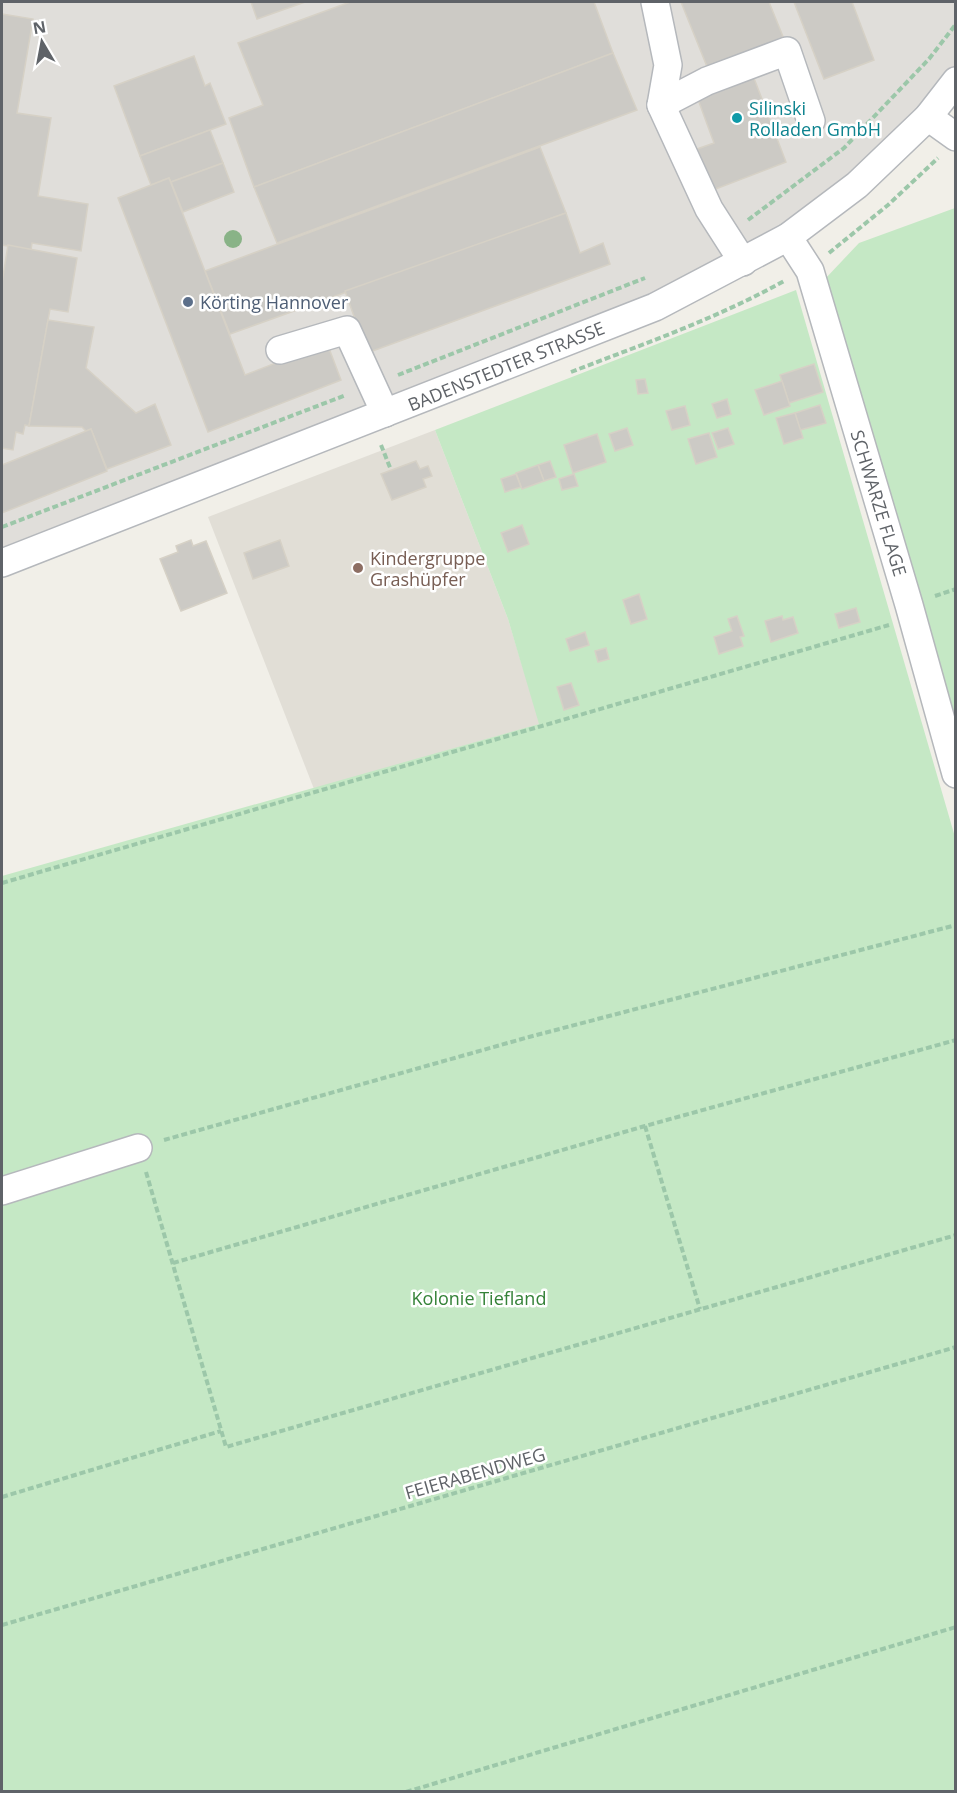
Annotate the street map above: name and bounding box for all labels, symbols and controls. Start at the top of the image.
north arrow [12,12,72,72]
text: N [31,15,48,39]
place label: Silinski Rolladen GmbH [749,96,881,141]
marker: Silinski Rolladen GmbH [730,111,744,125]
place label: Körting Hannover [200,290,349,314]
marker: Körting Hannover [181,295,195,309]
street label: BADENSTEDTER STRASSE [404,316,608,416]
street label: SCHWARZE FLAGE [845,427,913,579]
place label: Kindergruppe Grashüpfer [370,546,485,591]
marker: Kindergruppe Grashüpfer [351,561,365,575]
park label: Kolonie Tiefland [412,1286,546,1310]
street label: FEIERABENDWEG [402,1442,548,1504]

